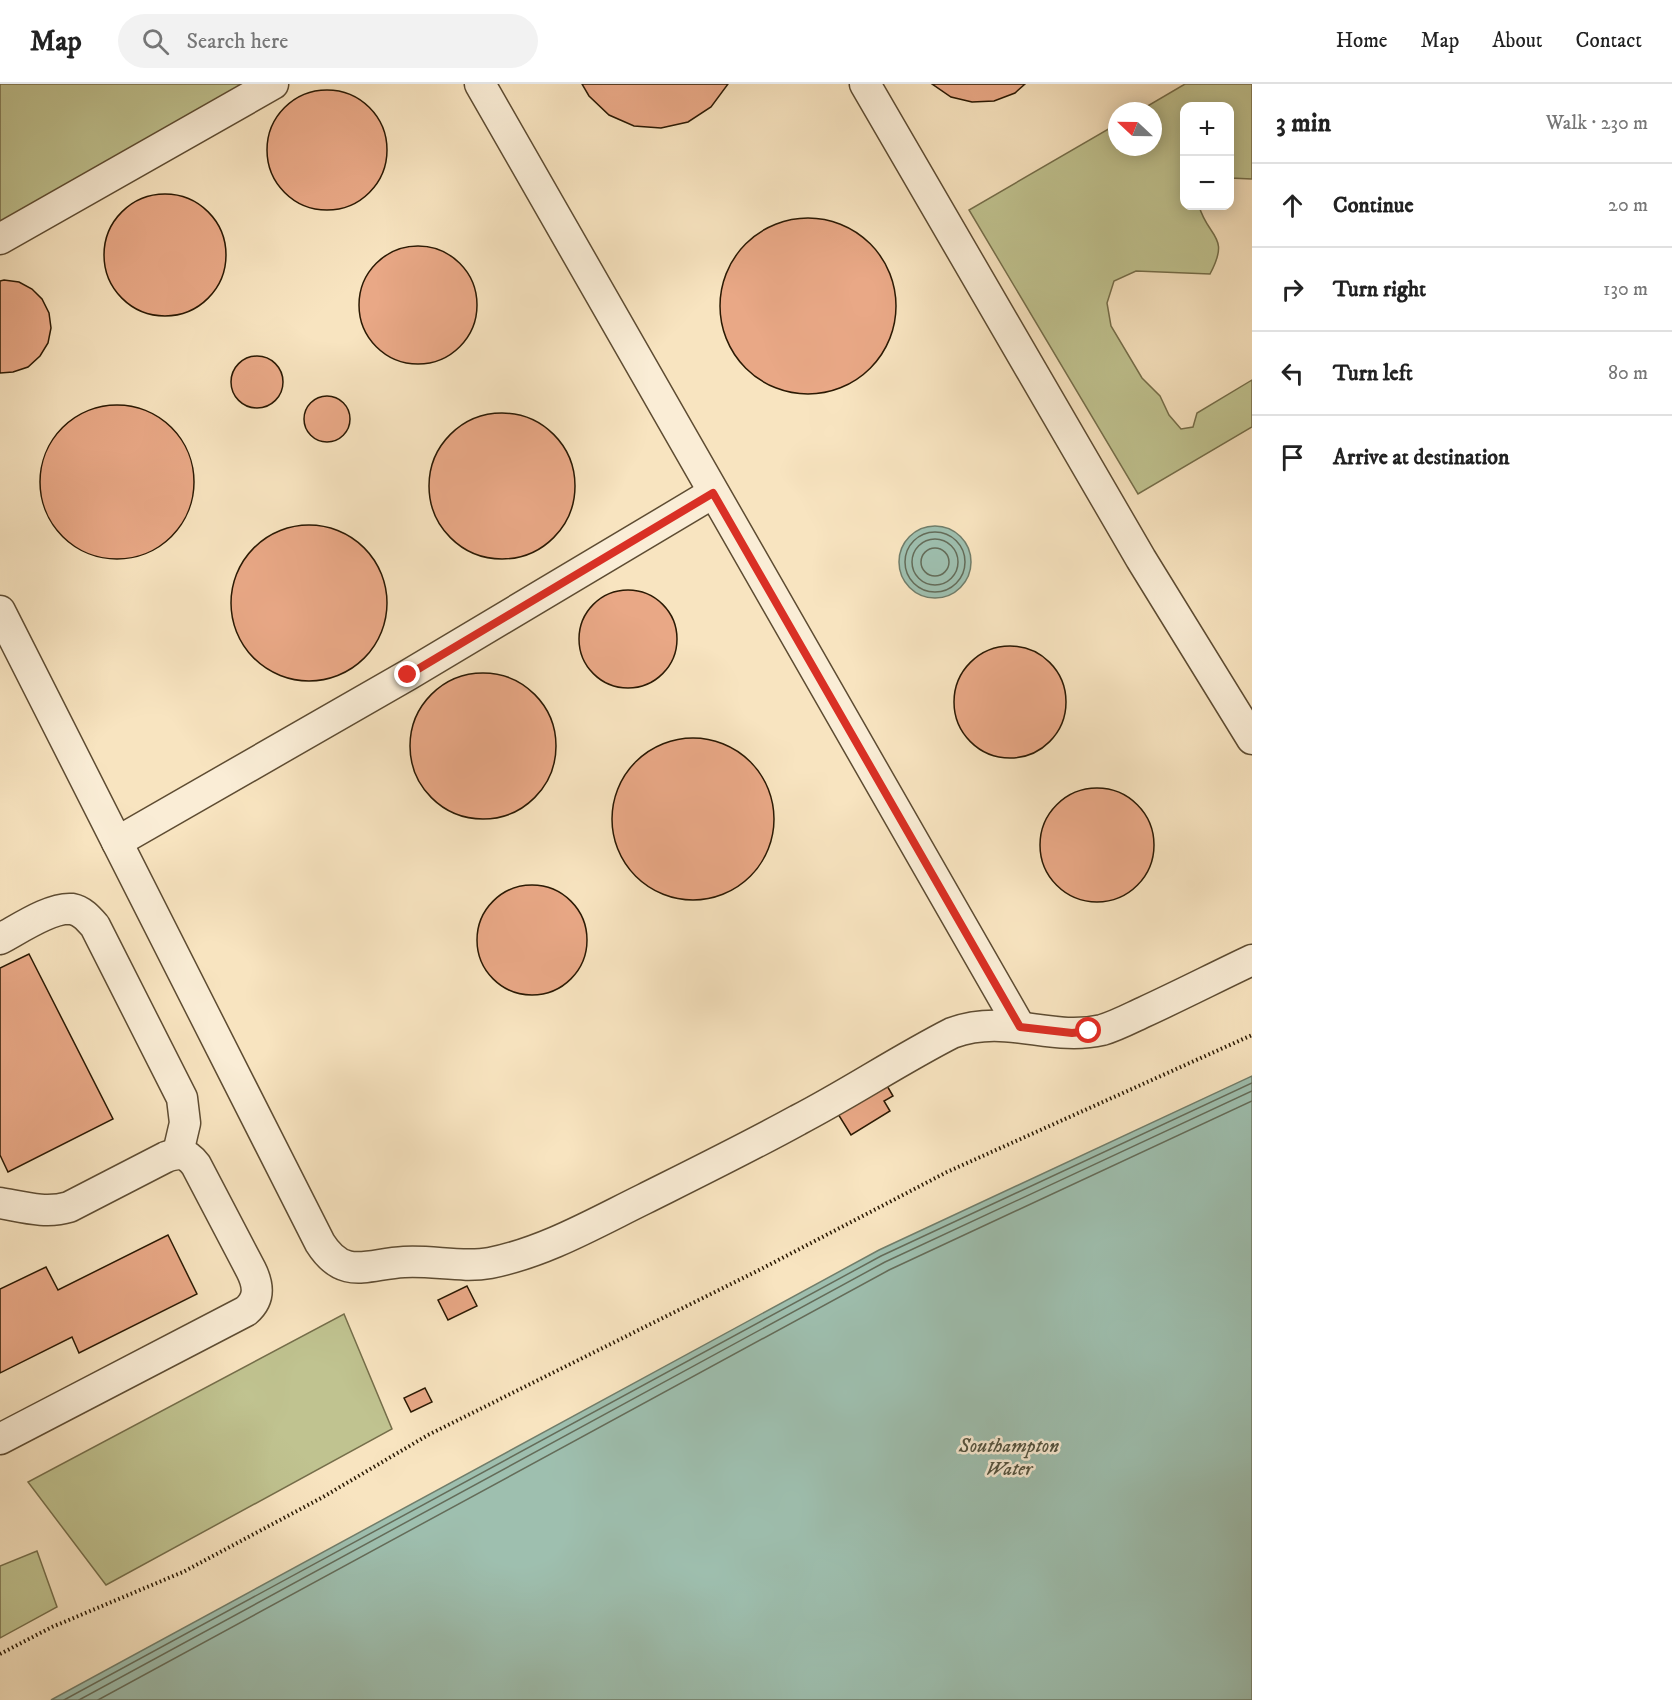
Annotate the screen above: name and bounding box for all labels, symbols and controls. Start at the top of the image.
search box [118,14,538,68]
text: Map [30,24,82,59]
icon: search [139,25,172,58]
text: Search here [187,28,288,55]
text: Home [1336,28,1388,54]
text: Map [1421,28,1459,54]
text: About [1492,28,1543,54]
text: Contact [1576,28,1642,54]
north arrow [1108,102,1162,156]
map controls [1180,102,1234,210]
button: + [1180,102,1234,156]
text: 3 min [1276,107,1331,140]
text: Walk · 230 m [1546,111,1648,136]
button: − [1180,156,1234,210]
icon: ahead [1276,189,1309,222]
text: Continue [1333,192,1414,219]
text: 20 m [1608,193,1648,218]
icon: right [1276,273,1309,306]
text: Turn right [1333,276,1426,303]
text: 130 m [1603,277,1648,302]
icon: left [1276,357,1309,390]
text: Turn left [1333,360,1413,387]
text: 80 m [1608,361,1648,386]
icon: arrive [1276,441,1309,474]
text: Arrive at destination [1333,444,1510,471]
route end [394,661,420,687]
route start [1075,1017,1101,1043]
water label: Southampton Water [958,1434,1059,1482]

